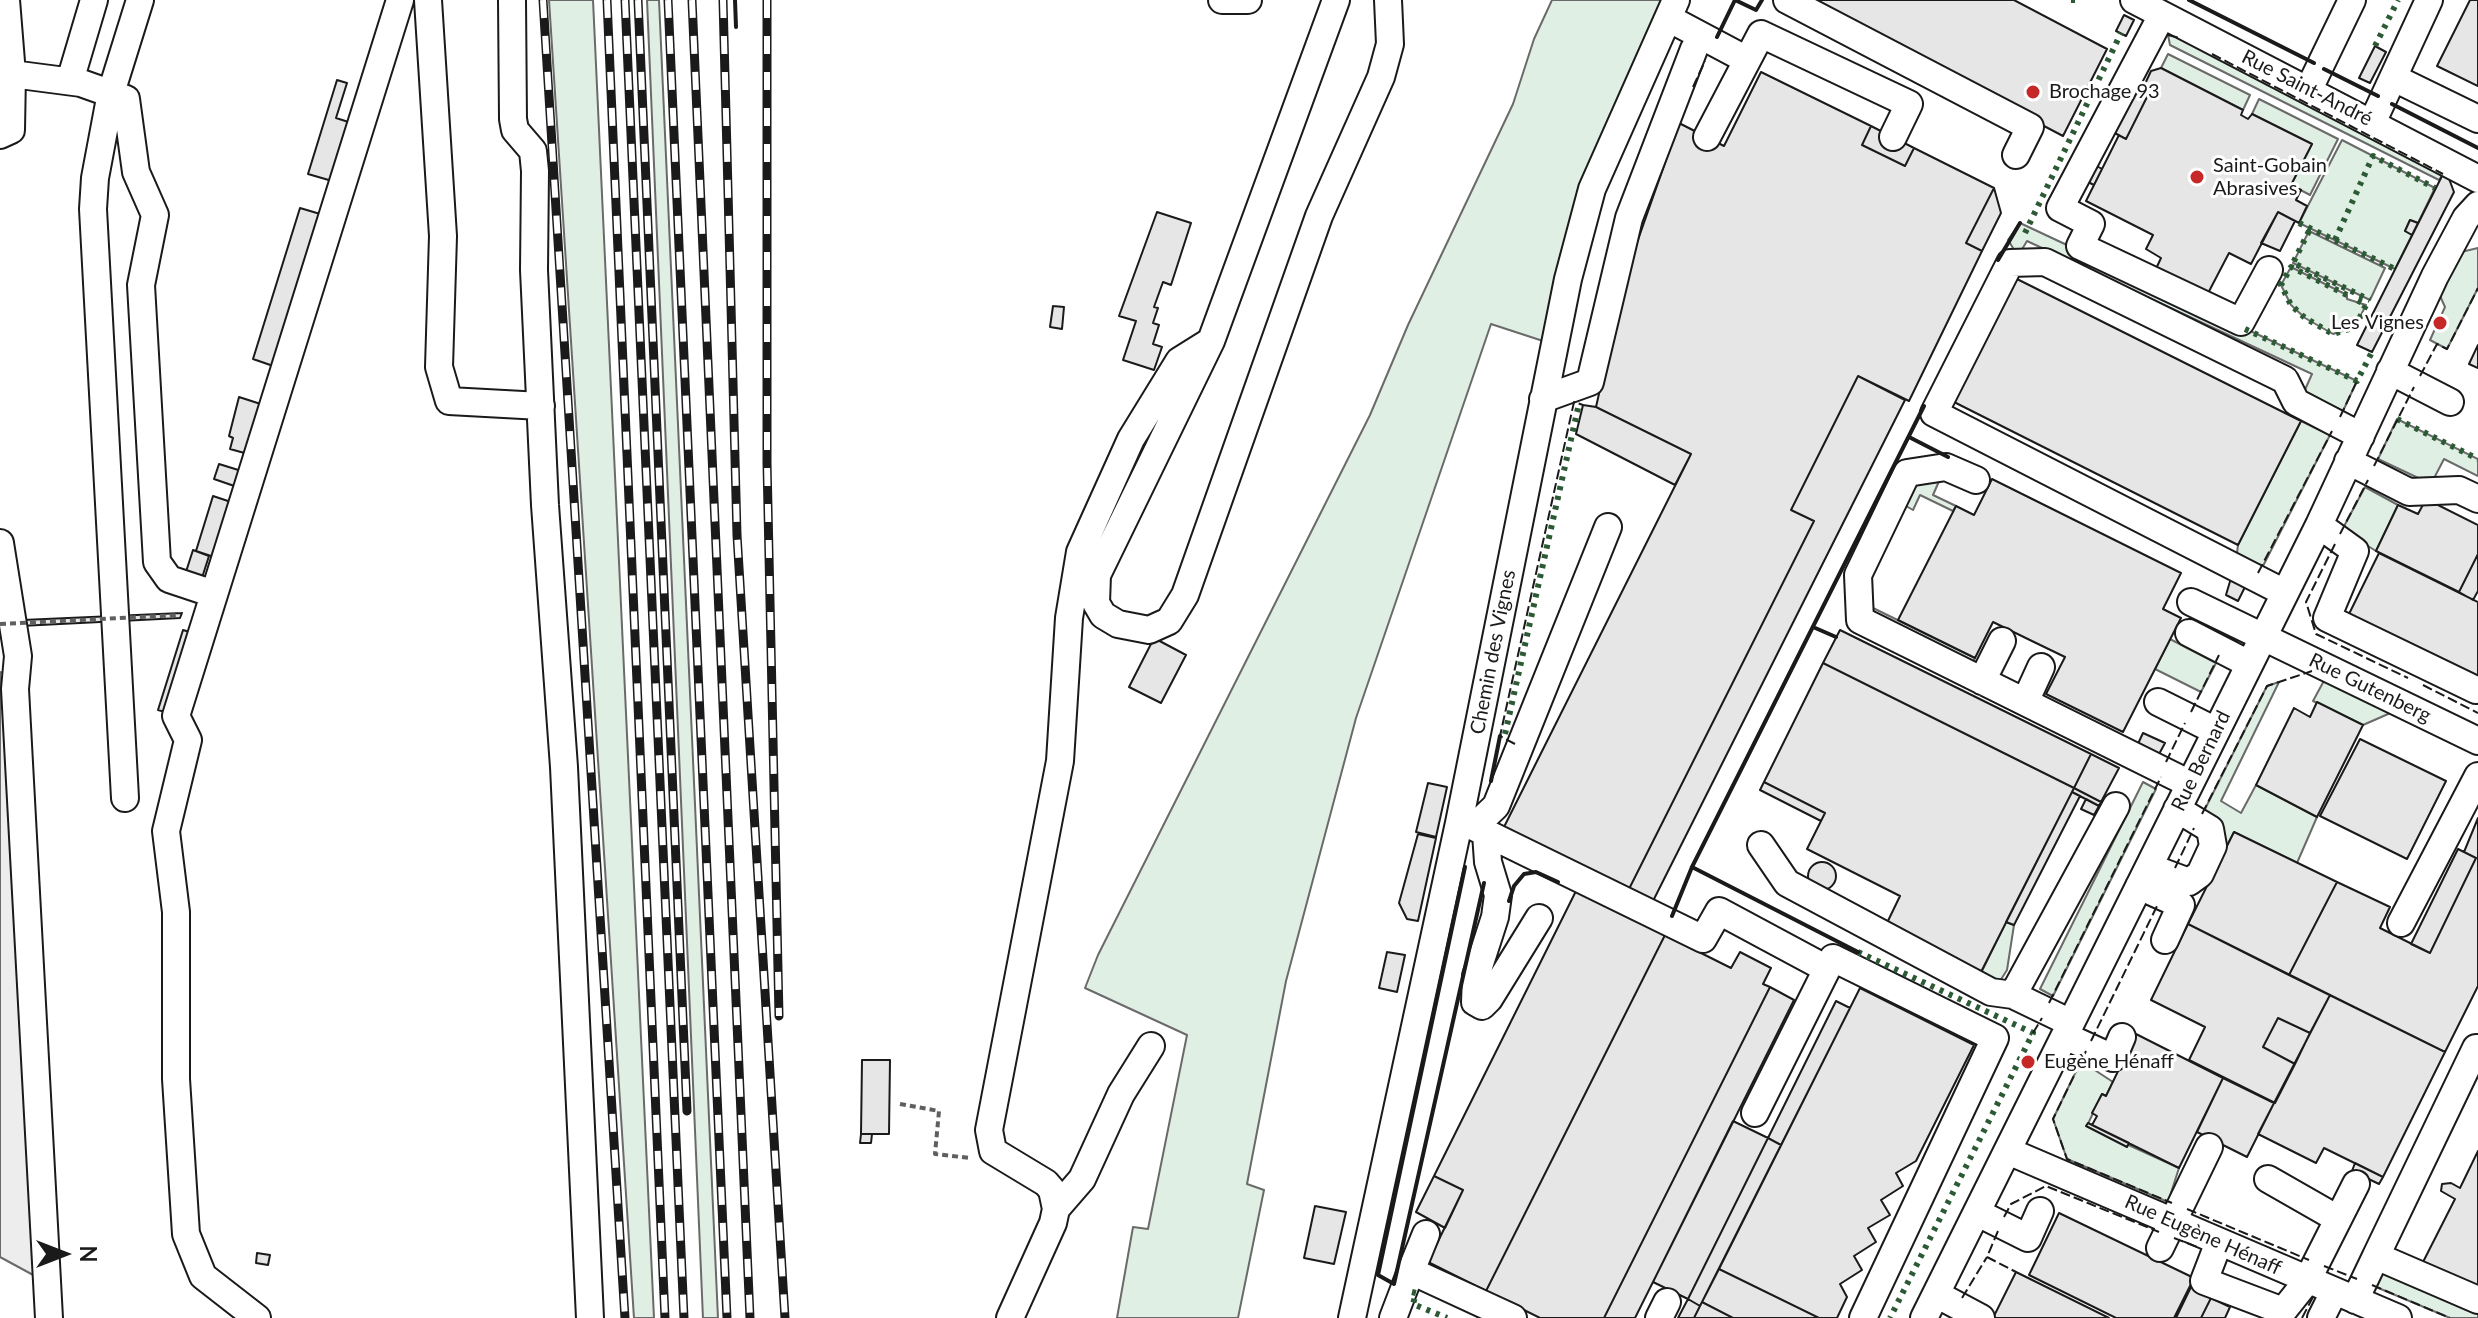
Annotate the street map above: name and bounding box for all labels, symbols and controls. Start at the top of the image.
street label: Rue Saint-André [2238,45,2376,131]
place label: Brochage 93 [2049,80,2160,104]
marker: Brochage 93 [2024,83,2042,101]
place label: Saint-Gobain Abrasives [2213,154,2327,201]
marker: Saint-Gobain Abrasives [2188,168,2206,186]
place label: Les Vignes [2331,311,2424,335]
marker: Les Vignes [2431,314,2449,332]
street label: Chemin des Vignes [1465,568,1521,736]
street label: Rue Gutenberg [2305,648,2435,728]
street label: Rue Bernard [2166,707,2236,815]
place label: Eugène Hénaff [2044,1050,2174,1074]
marker: Eugène Hénaff [2019,1053,2037,1071]
street label: Rue Eugène Hénaff [2121,1190,2285,1280]
north arrow [24,1214,104,1294]
text: N [75,1246,102,1262]

